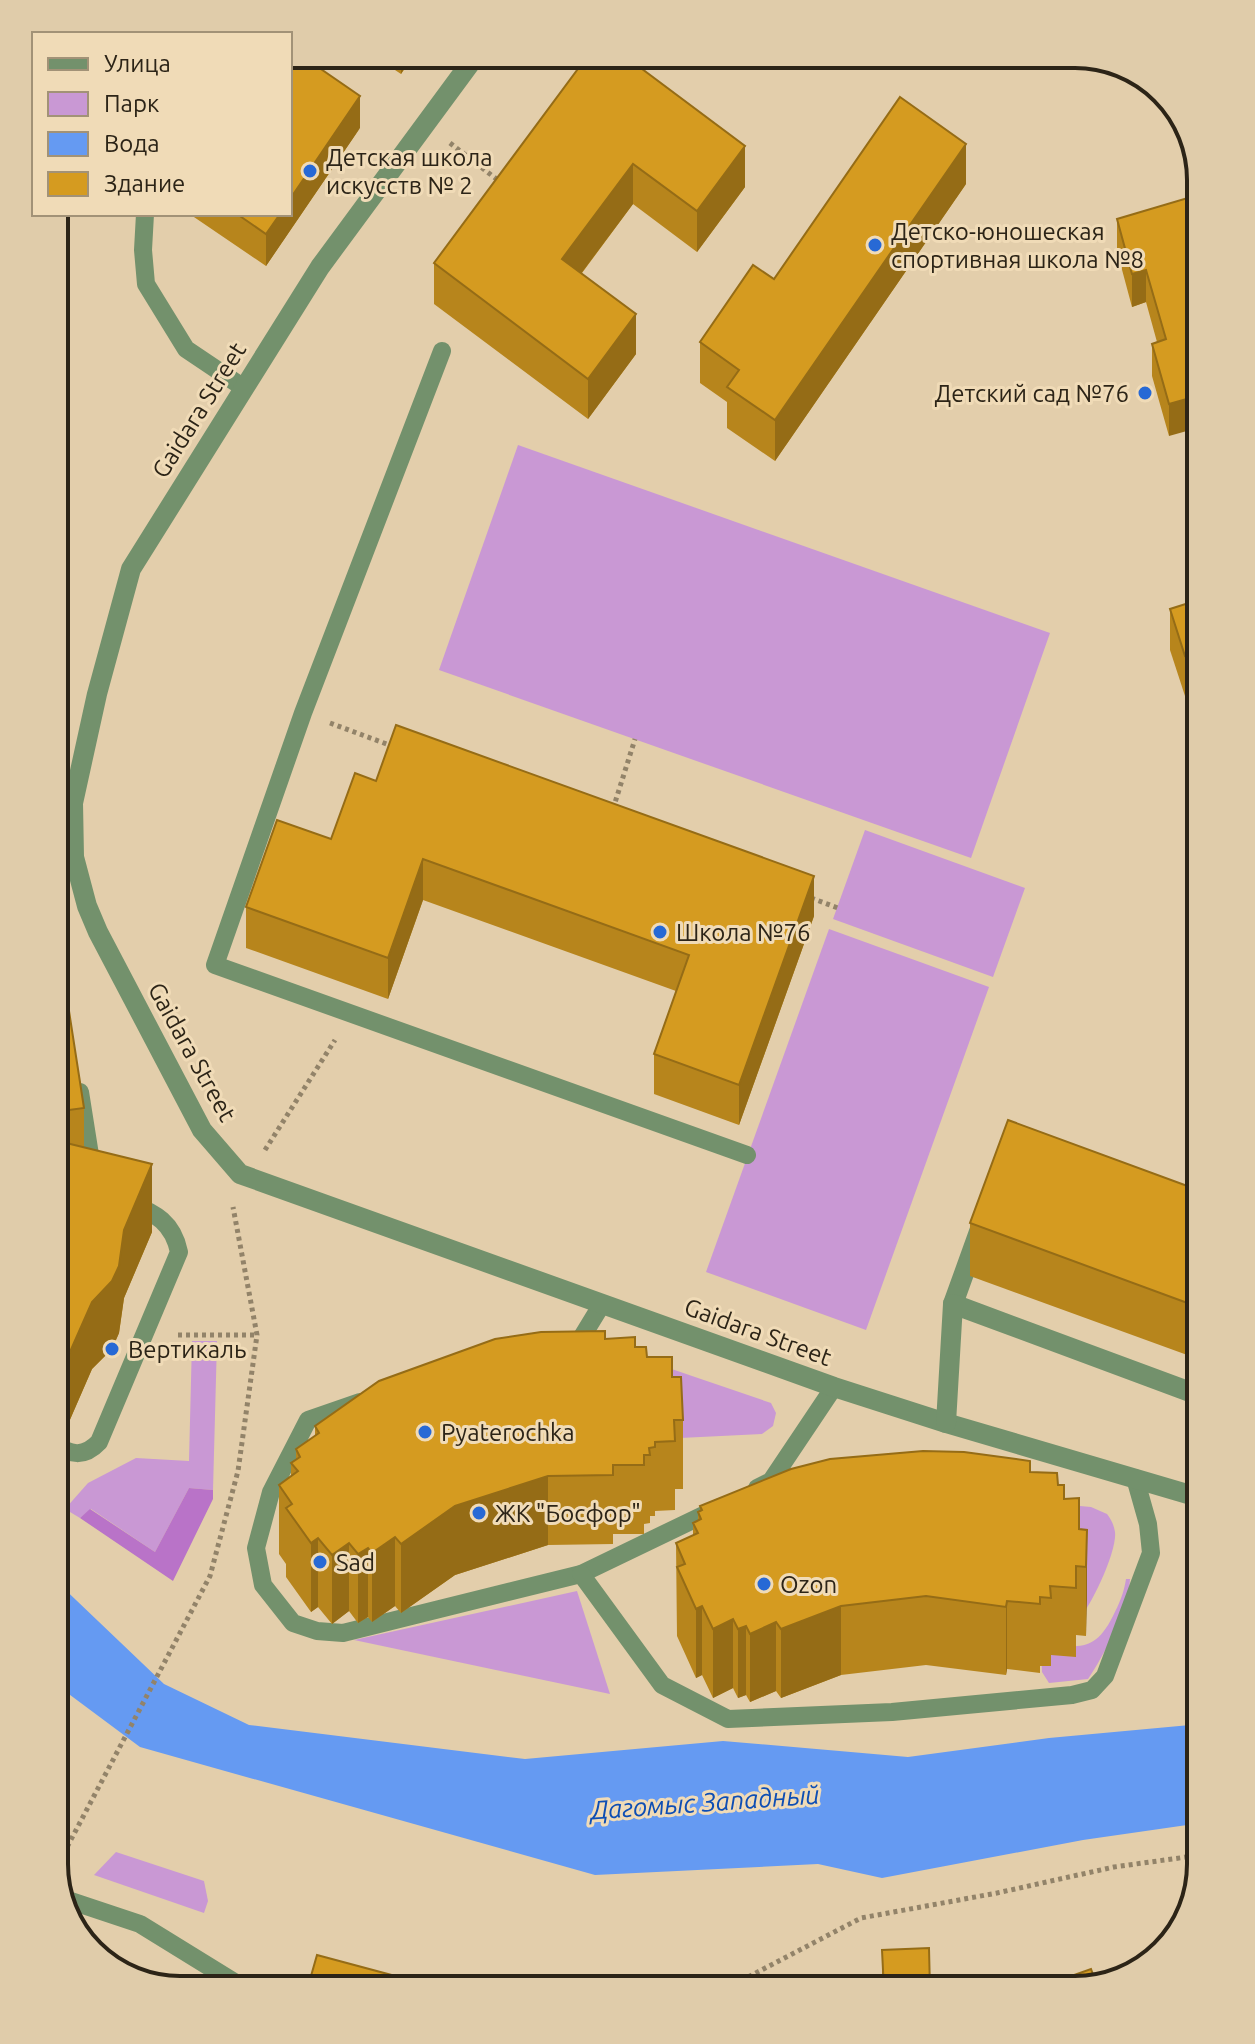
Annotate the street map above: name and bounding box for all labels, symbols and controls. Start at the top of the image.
legend [32,32,292,216]
text: Улица [104,50,171,77]
text: Парк [104,90,159,117]
text: Вода [104,130,160,157]
place label: Детская школа искусств № 2 [326,144,493,199]
marker: Детская школа искусств № 2 [301,162,319,180]
text: Здание [104,170,185,197]
place label: Детско-юношеская спортивная школа №8 [891,218,1144,273]
marker: Детско-юношеская спортивная школа №8 [866,236,884,254]
street label: Gaidara Street [147,337,252,483]
place label: Детский сад №76 [934,380,1129,407]
marker: Детский сад №76 [1136,384,1154,402]
place label: Школа №76 [676,919,811,946]
marker: Школа №76 [651,923,669,941]
street label: Gaidara Street [143,978,242,1127]
street label: Gaidara Street [681,1293,836,1371]
place label: Вертикаль [128,1336,247,1363]
marker: Вертикаль [103,1340,121,1358]
place label: Pyaterochka [441,1419,575,1446]
marker: Pyaterochka [416,1423,434,1441]
place label: ЖК "Босфор" [495,1500,641,1527]
marker: ЖК "Босфор" [470,1504,488,1522]
place label: Sad [336,1549,375,1576]
marker: Sad [311,1553,329,1571]
place label: Ozon [780,1571,837,1598]
marker: Ozon [755,1575,773,1593]
water label: Дагомыс Западный [587,1780,820,1825]

